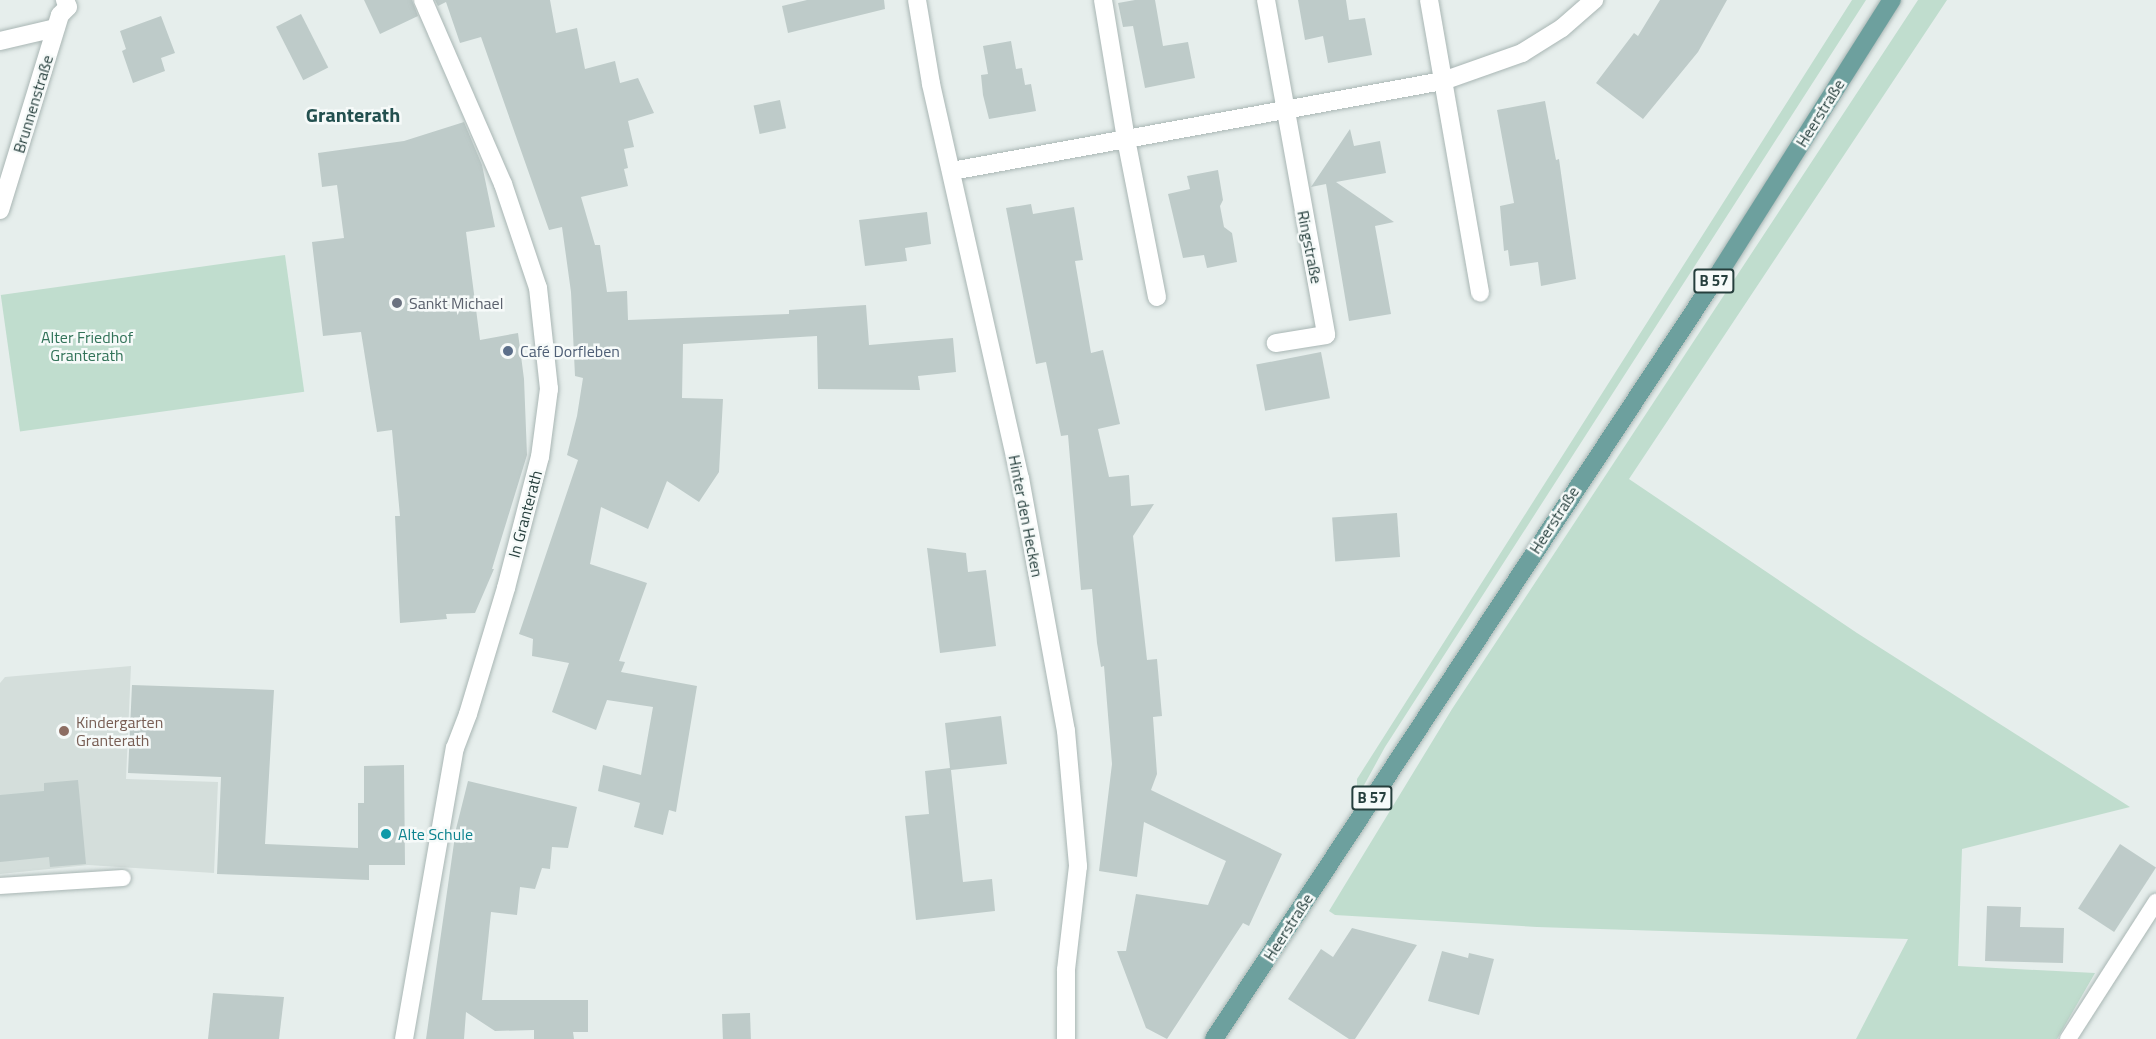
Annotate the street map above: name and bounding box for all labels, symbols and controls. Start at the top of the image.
street label: Brunnenstraße [9,53,57,155]
street label: Heerstraße [1792,76,1848,150]
district label: Granterath [306,102,400,126]
street label: Ringstraße [1294,209,1326,285]
road number: B 57 [1693,269,1735,293]
place label: Sankt Michael [409,293,503,313]
marker: Sankt Michael [390,296,404,310]
park label: Alter Friedhof Granterath [41,327,133,365]
place label: Café Dorfleben [520,341,620,361]
marker: Café Dorfleben [501,344,515,358]
street label: Hinter den Hecken [1005,453,1047,579]
street label: In Granterath [504,468,546,560]
street label: Heerstraße [1525,483,1583,557]
place label: Kindergarten Granterath [76,712,163,750]
marker: Kindergarten Granterath [57,724,71,738]
road number: B 57 [1351,786,1393,810]
place label: Alte Schule [398,824,473,844]
marker: Alte Schule [379,827,393,841]
street label: Heerstraße [1259,890,1317,964]

